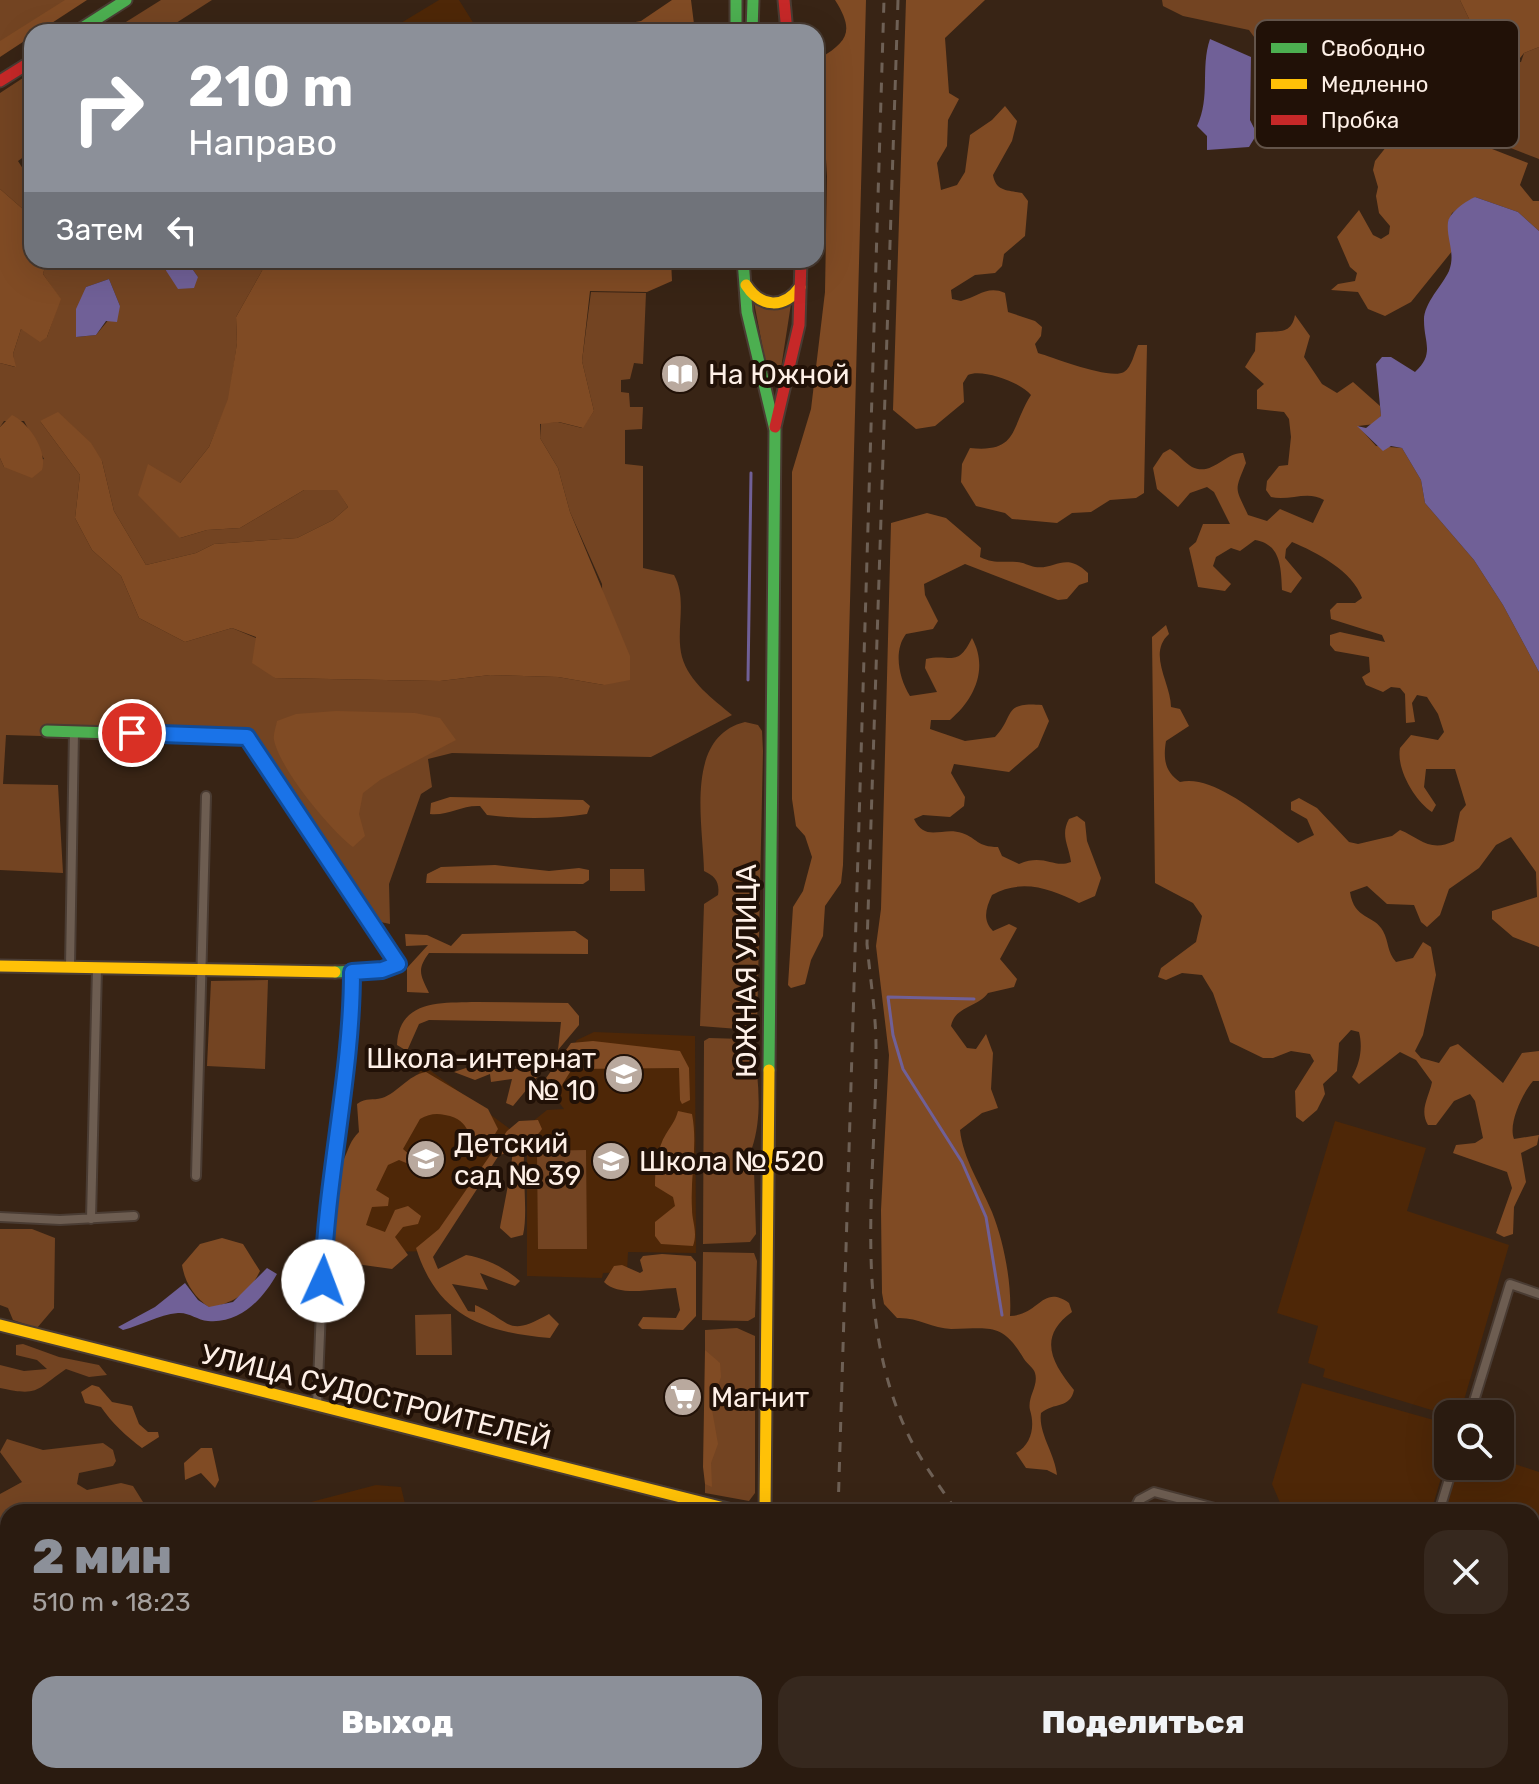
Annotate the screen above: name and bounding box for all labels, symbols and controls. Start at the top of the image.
legend [1255,20,1519,148]
text: Свободно [1321,35,1425,62]
text: 210 m [188,54,354,120]
icon: right [56,56,160,160]
text: Медленно [1321,71,1429,98]
text: Пробка [1321,107,1399,134]
text: Направо [188,121,337,164]
icon: left [160,208,204,252]
text: Затем [56,212,144,248]
library icon: На Южной [659,353,701,395]
place label: На Южной [708,358,850,391]
pin [98,699,166,767]
icon: arrive [110,711,154,755]
street label: ЮЖНАЯ УЛИЦА [730,864,763,1078]
place label: Школа-интернат № 10 [366,1042,596,1107]
school or university icon: Школа-интернат № 10 [603,1053,645,1095]
place label: Детский сад № 39 [454,1127,581,1192]
school or university icon: Детский сад № 39 [405,1138,447,1180]
school or university icon: Школа № 520 [590,1140,632,1182]
place label: Школа № 520 [639,1145,825,1178]
position arrow [281,1239,365,1323]
street label: УЛИЦА СУДОСТРОИТЕЛЕЙ [198,1338,554,1456]
supermarket icon: Магнит [662,1376,704,1418]
place label: Магнит [711,1381,809,1414]
map controls [1434,1400,1514,1480]
button: search [1434,1400,1514,1480]
text: 2 мин [32,1528,172,1585]
button: close [1424,1530,1508,1614]
text: 510 m · 18:23 [32,1587,191,1618]
button: Выход [32,1676,762,1768]
button: Поделиться [778,1676,1508,1768]

